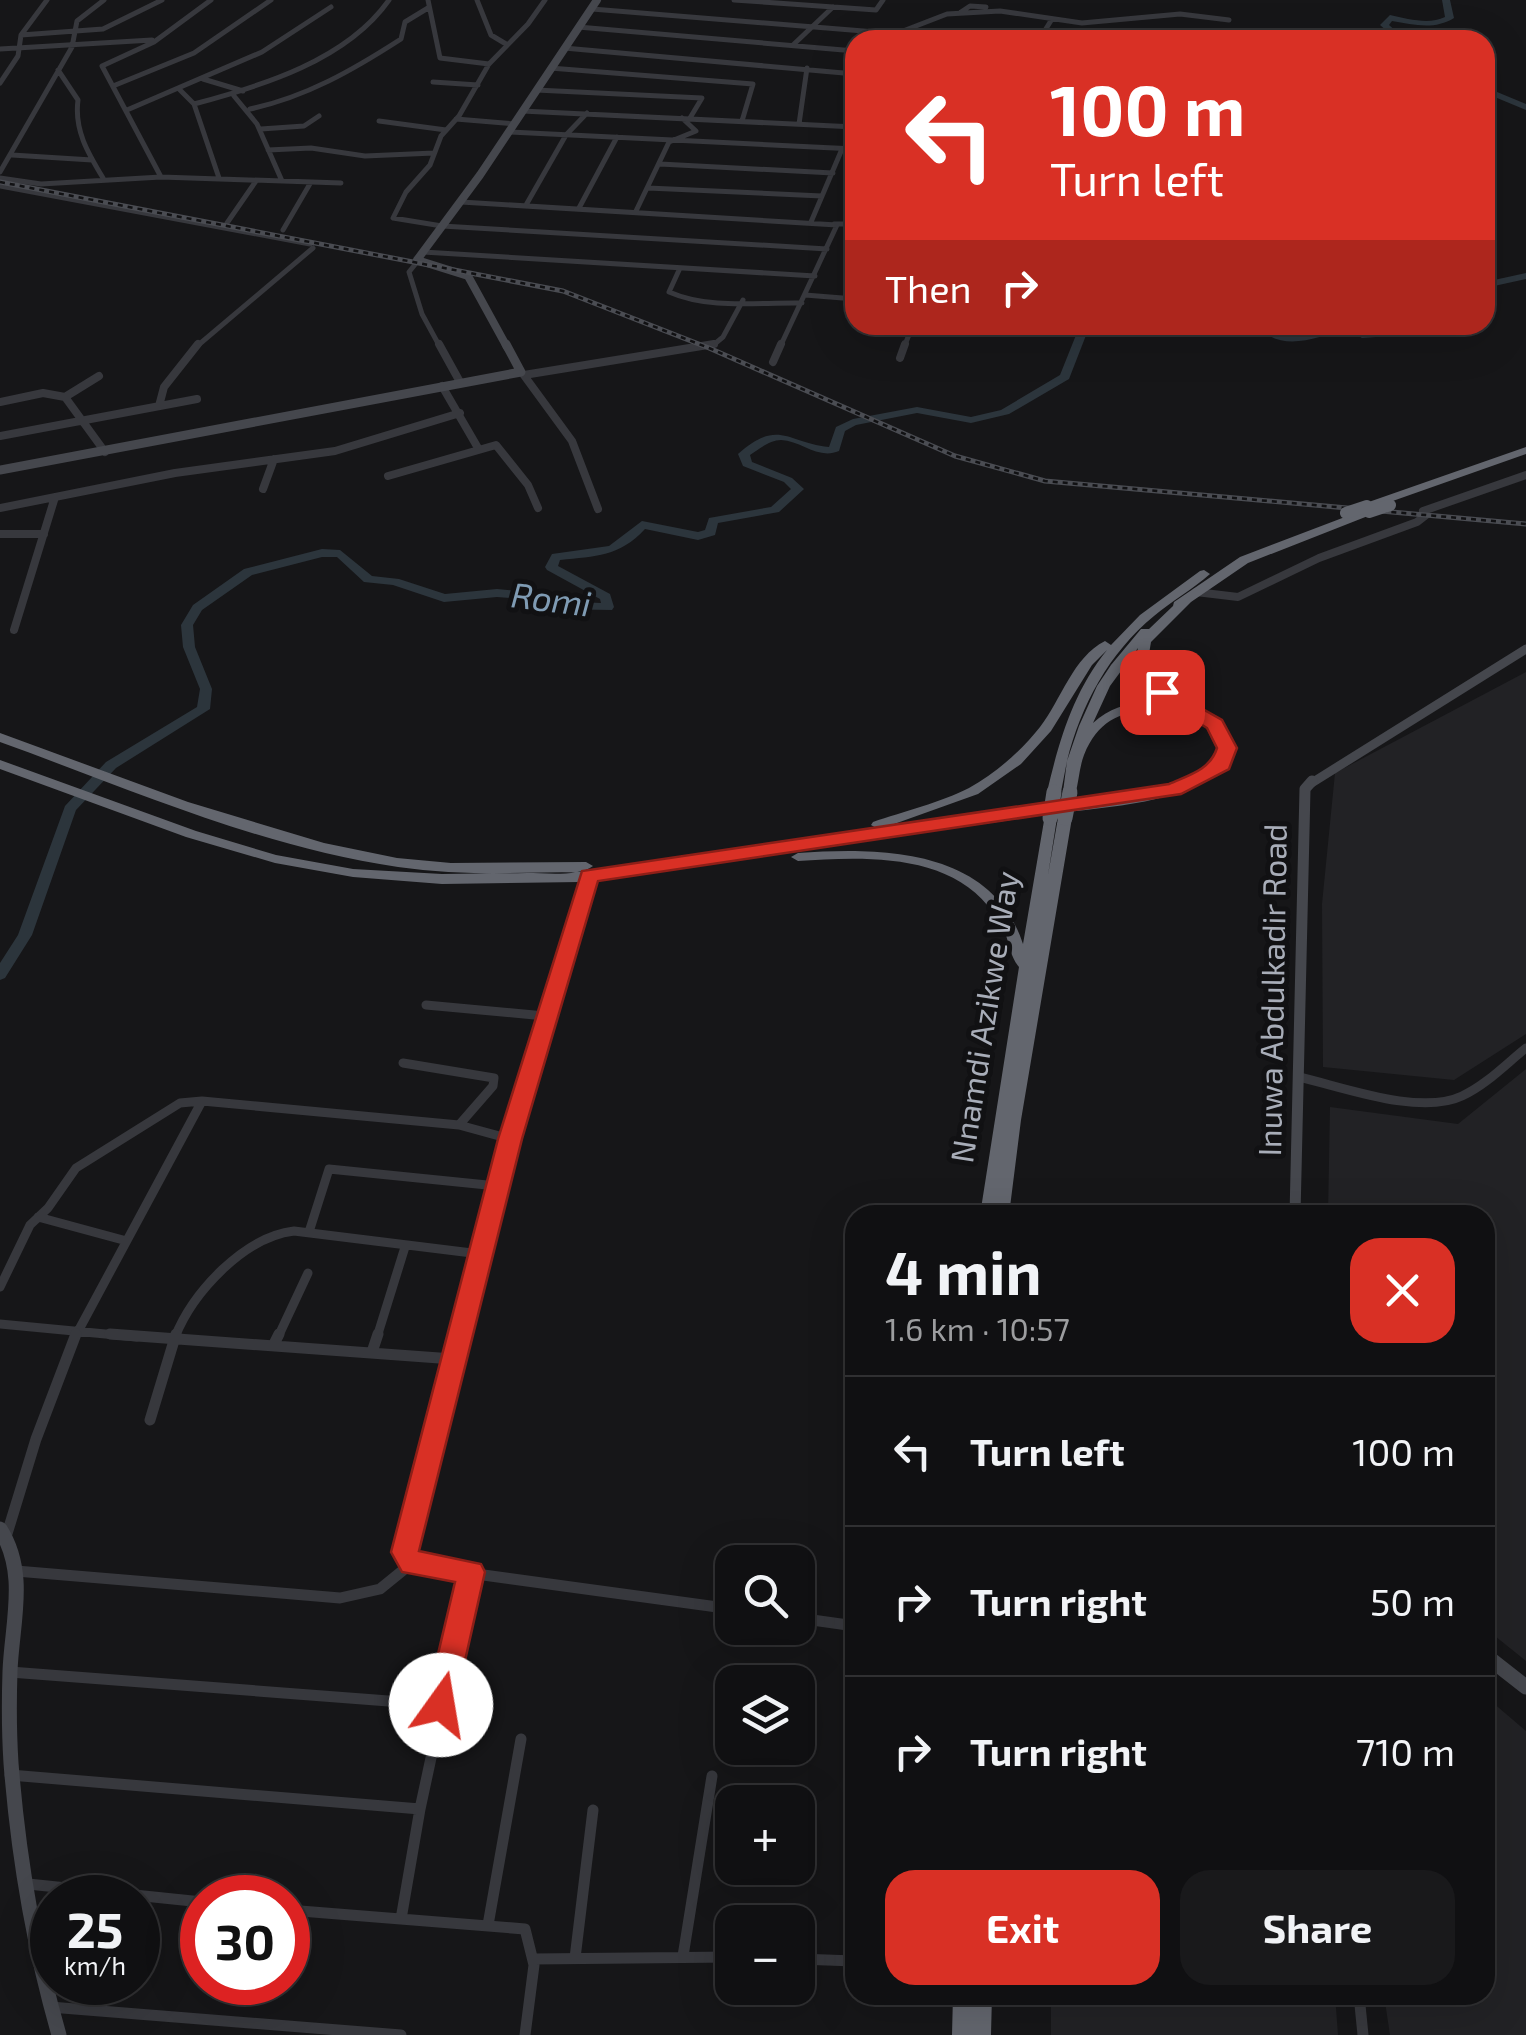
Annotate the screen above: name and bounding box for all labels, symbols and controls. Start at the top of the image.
text: 100 m [1050,66,1245,150]
icon: left [885,70,1015,200]
text: Turn left [1050,151,1224,205]
icon: right [992,260,1047,315]
text: Then [885,265,972,311]
water label: Romi [509,572,594,624]
pin [1120,650,1205,735]
icon: arrive [1135,665,1190,720]
street label: Inuwa Abdulkadir Road [1249,823,1293,1157]
street label: Nnamdi Azikwe Way [941,868,1025,1165]
text: 4 min [885,1235,1042,1307]
button: close [1350,1238,1455,1343]
text: 1.6 km · 10:57 [885,1309,1070,1347]
icon: left [885,1424,940,1479]
text: Turn left [970,1428,1125,1474]
text: 100 m [1352,1428,1455,1474]
map controls [715,1545,815,2005]
button: search [715,1545,815,1645]
icon: right [885,1574,940,1629]
text: Turn right [970,1578,1147,1624]
text: 50 m [1370,1578,1455,1624]
position arrow [389,1653,493,1757]
button: layers [715,1665,815,1765]
icon: right [885,1724,940,1779]
text: Turn right [970,1728,1147,1774]
text: 710 m [1356,1728,1455,1774]
button: + [715,1785,815,1885]
button: Exit [885,1870,1160,1985]
button: Share [1180,1870,1455,1985]
speed limit sign: 30 [180,1875,310,2005]
text: 25 [67,1898,123,1958]
button: − [715,1905,815,2005]
text: km/h [64,1950,126,1980]

